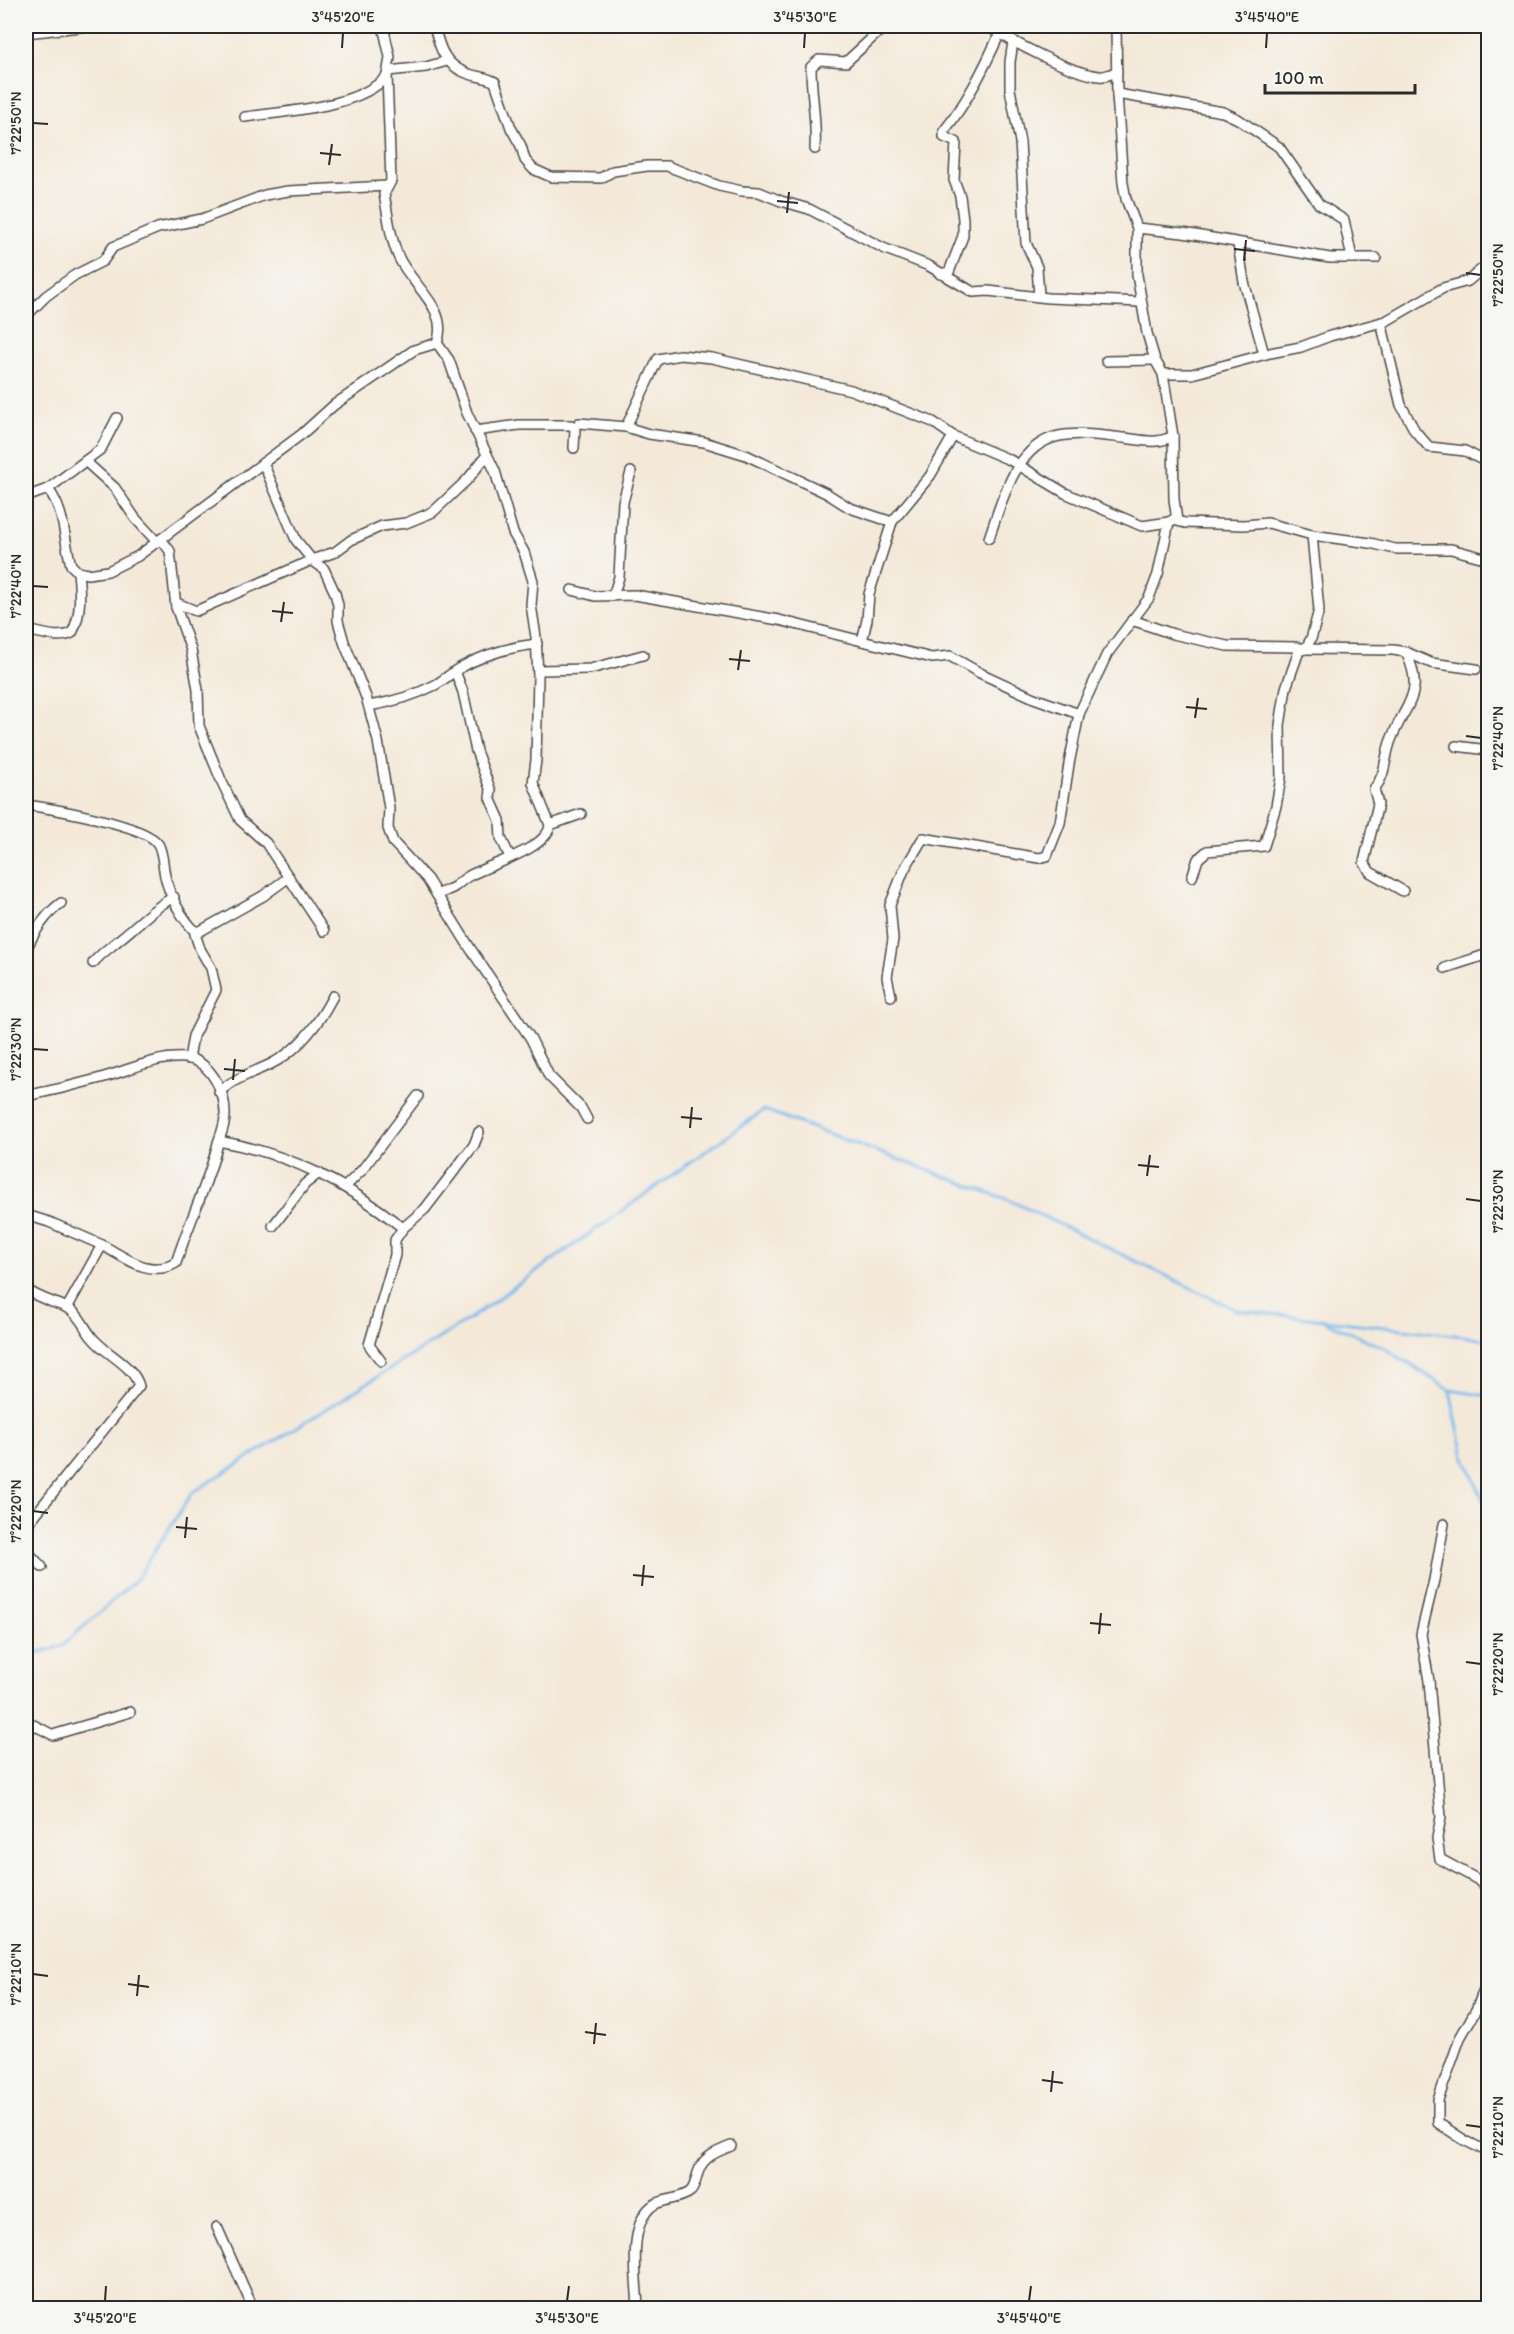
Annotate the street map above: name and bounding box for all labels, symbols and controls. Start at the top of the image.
text: 3°45'20"E [311,8,375,26]
text: 3°45'30"E [773,8,837,26]
text: 3°45'40"E [1235,8,1299,26]
scale bar [1265,57,1415,95]
text: 100 m [1274,67,1324,89]
text: 7°22'50"N [7,91,25,155]
text: 7°22'50"N [1489,243,1507,307]
text: 7°22'40"N [7,554,25,618]
text: 7°22'40"N [1489,706,1507,770]
text: 7°22'30"N [7,1017,25,1081]
text: 7°22'30"N [1489,1169,1507,1233]
text: 7°22'20"N [7,1479,25,1543]
text: 7°22'20"N [1489,1632,1507,1696]
text: 7°22'10"N [7,1943,25,2005]
text: 7°22'10"N [1489,2096,1507,2158]
text: 3°45'20"E [73,2309,137,2327]
text: 3°45'30"E [535,2309,599,2327]
text: 3°45'40"E [997,2309,1061,2327]

